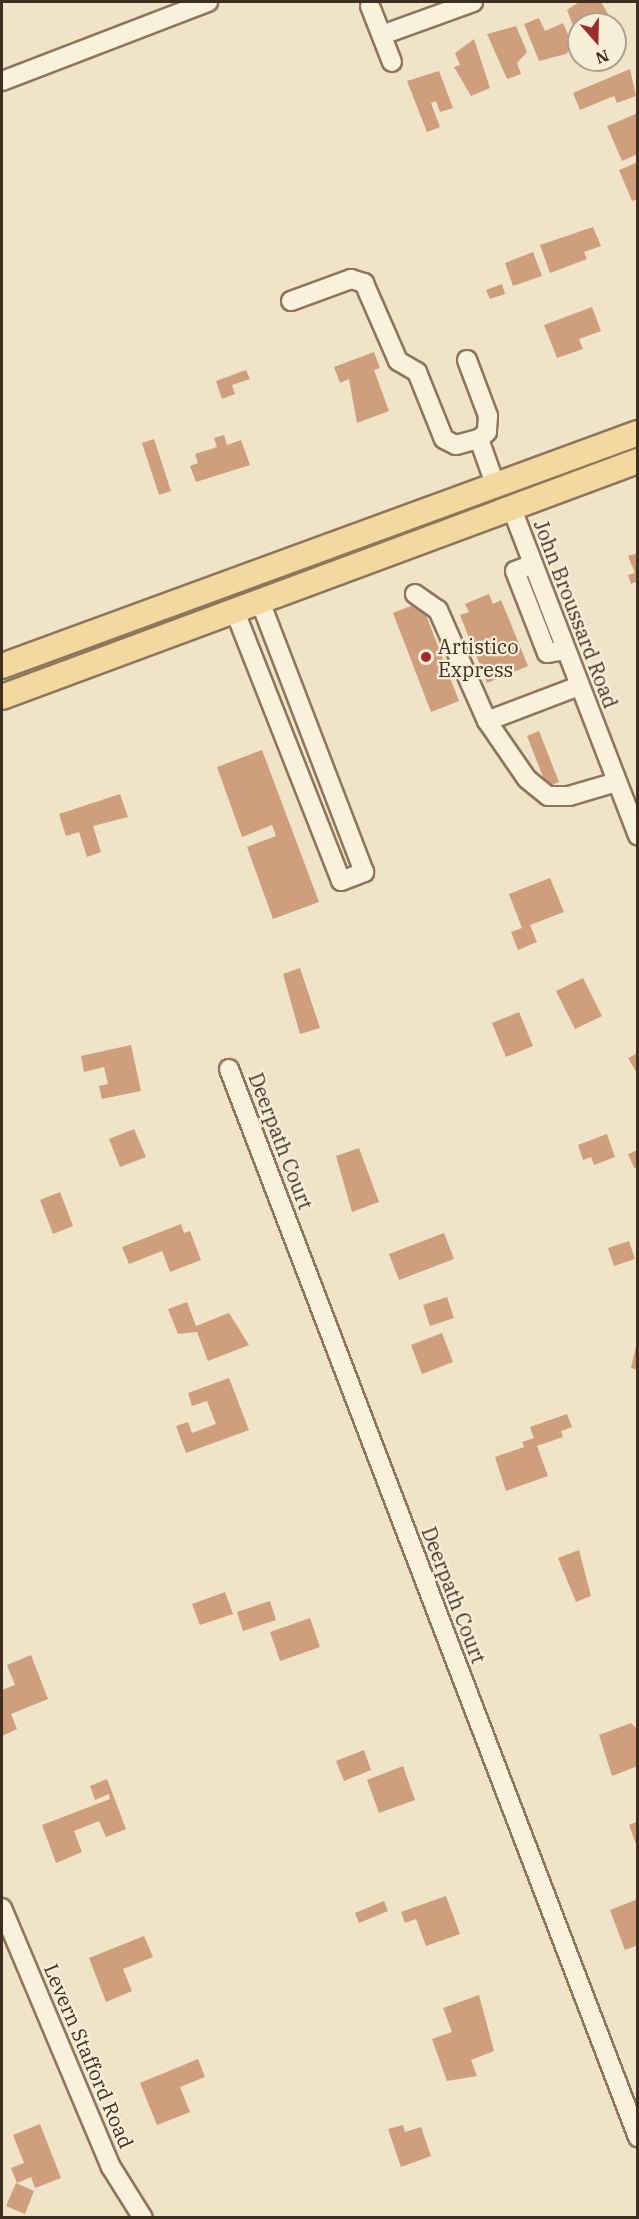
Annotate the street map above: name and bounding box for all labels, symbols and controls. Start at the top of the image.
north arrow [567,12,627,72]
text: N [593,45,612,69]
street label: John Broussard Road [529,516,623,712]
place label: Artistico Express [438,634,519,681]
marker: Artistico Express [419,650,433,664]
street label: Deerpath Court [244,1069,318,1213]
street label: Deerpath Court [417,1523,491,1667]
street label: Levern Stafford Road [39,1960,139,2152]

